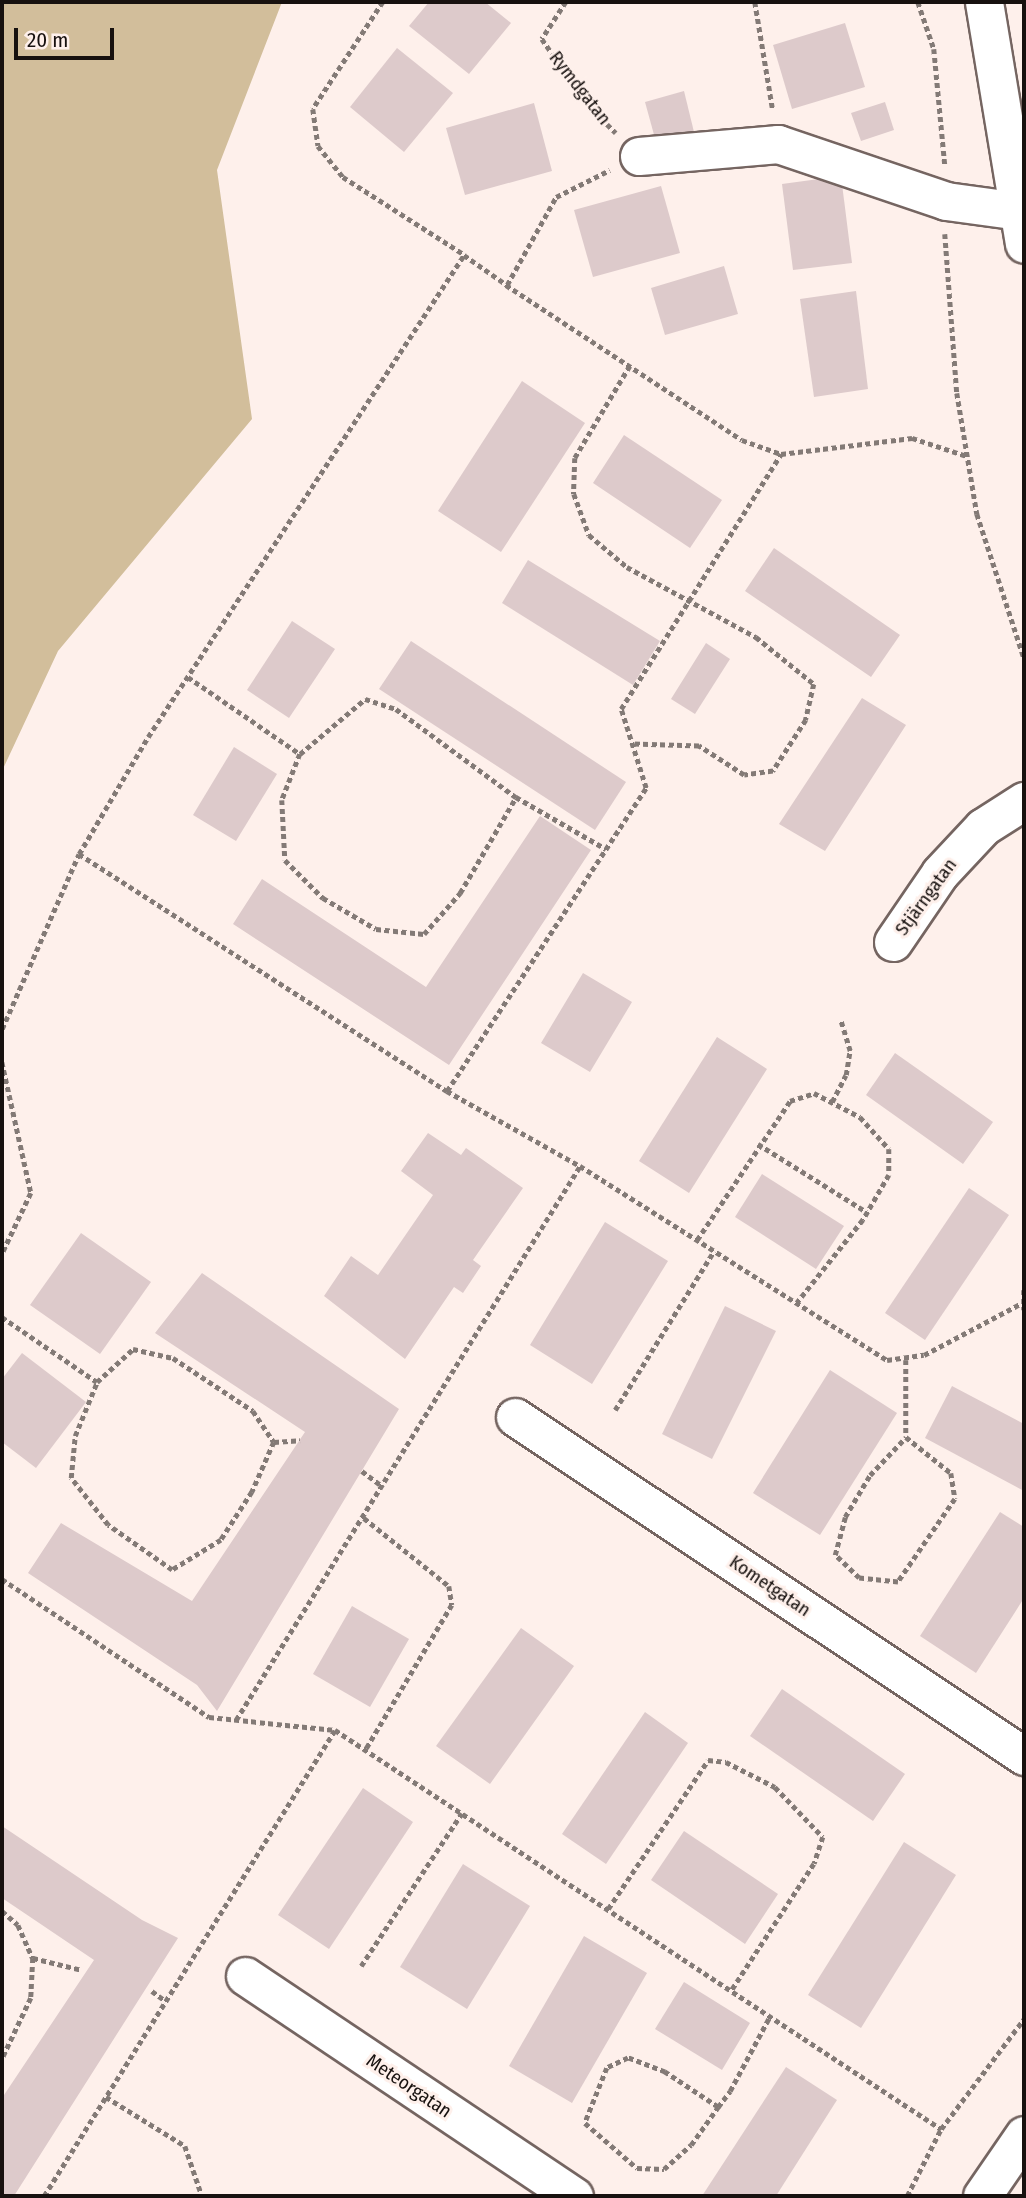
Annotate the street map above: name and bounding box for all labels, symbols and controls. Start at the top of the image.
scale bar [18,14,117,58]
text: 20 m [27,27,68,53]
street label: Rymdgatan [544,47,616,129]
street label: Stjärngatan [890,854,962,940]
street label: Kometgatan [725,1551,815,1621]
street label: Meteorgatan [362,2049,456,2123]

